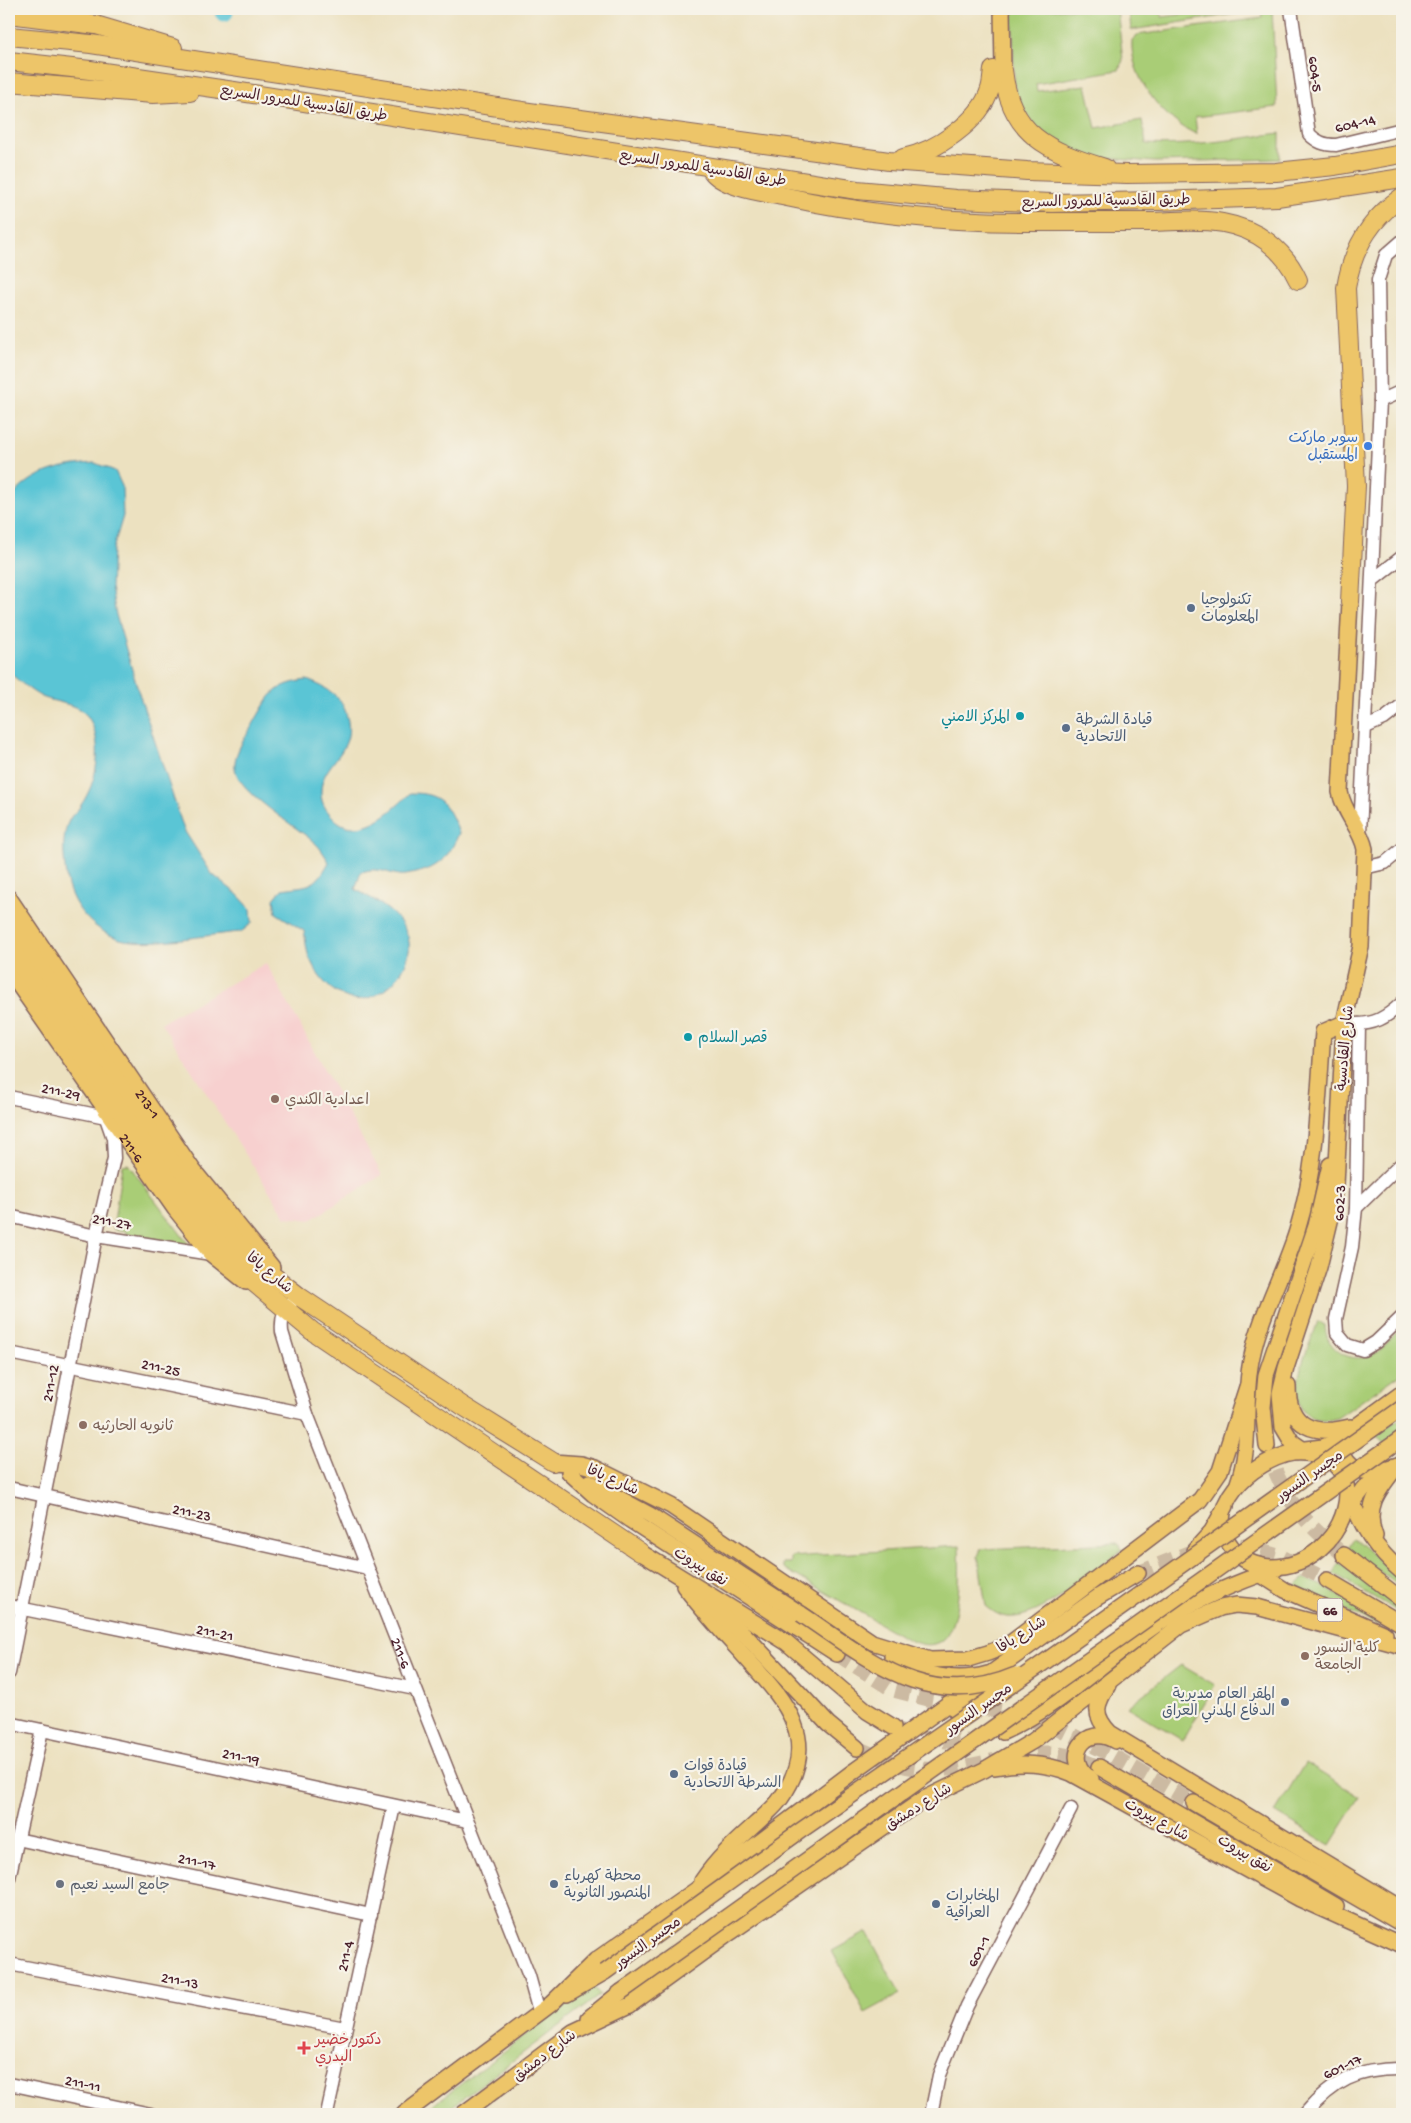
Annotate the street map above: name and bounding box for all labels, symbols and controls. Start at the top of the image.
street label: 604-5 [1303,55,1325,93]
street label: طريق القادسية للمرور السريع [219,82,389,126]
street label: 604-14 [1333,112,1377,138]
street label: طريق القادسية للمرور السريع [618,147,788,191]
street label: طريق القادسية للمرور السريع [1021,192,1191,212]
place label: سوبر ماركت المستقبل [1289,430,1358,465]
marker: سوبر ماركت المستقبل [1362,440,1374,452]
place label: تكنولوجيا المعلومات [1201,592,1259,627]
marker: تكنولوجيا المعلومات [1185,602,1197,614]
place label: المركز الامني [941,709,1010,729]
marker: المركز الامني [1014,710,1026,722]
place label: قيادة الشرطة الاتحادية [1076,712,1153,747]
marker: قيادة الشرطة الاتحادية [1060,722,1072,734]
street label: شارع القادسية [1333,1005,1359,1092]
place label: قصر السلام [698,1030,767,1048]
marker: قصر السلام [682,1031,694,1043]
street label: 211-29 [40,1080,82,1106]
street label: 213-1 [130,1086,163,1123]
place label: اعدادية الكندي [285,1092,369,1110]
marker: اعدادية الكندي [269,1093,281,1105]
street label: 211-6 [114,1130,147,1167]
street label: 602-3 [1331,1184,1351,1222]
street label: 211-27 [91,1211,134,1235]
street label: شارع يافا [242,1249,295,1298]
street label: 211-25 [139,1356,182,1382]
street label: 211-12 [40,1363,64,1404]
place label: ثانويه الحارثيه [93,1418,174,1436]
marker: ثانويه الحارثيه [77,1419,89,1431]
street label: مجسر النسور [1272,1447,1347,1507]
street label: شارع يافا [583,1461,641,1500]
street label: 211-23 [170,1501,213,1527]
street label: نفق بيروت [670,1544,730,1591]
road number: 66 [1318,1598,1342,1622]
street label: شارع يافا [994,1614,1050,1658]
street label: 211-21 [194,1621,235,1647]
street label: 211-6 [385,1635,414,1672]
place label: كلية النسور الجامعة [1314,1640,1379,1675]
marker: كلية النسور الجامعة [1299,1650,1311,1662]
street label: مجسر النسور [941,1680,1016,1740]
place label: المقر العام مديرية الدفاع المدني العراق [1162,1686,1275,1723]
marker: المقر العام مديرية الدفاع المدني العراق [1279,1696,1291,1708]
street label: 211-19 [220,1745,261,1771]
place label: قيادة قوات الشرطة الاتحادية [684,1758,781,1793]
marker: قيادة قوات الشرطة الاتحادية [668,1768,680,1780]
street label: شارع دمشق [883,1780,956,1835]
street label: شارع بيروت [1121,1796,1192,1846]
street label: نفق بيروت [1214,1832,1274,1878]
street label: 211-17 [176,1850,218,1876]
place label: محطة كهرباء المنصور الثانوية [564,1868,651,1903]
place label: جامع السید نعیم [70,1877,170,1896]
marker: جامع السید نعیم [54,1878,66,1890]
marker: محطة كهرباء المنصور الثانوية [548,1878,560,1890]
place label: المخابرات العراقية [946,1888,999,1923]
marker: المخابرات العراقية [930,1898,942,1910]
street label: مجسر النسور [611,1913,685,1974]
street label: 601-1 [964,1933,995,1971]
street label: 211-4 [335,1939,359,1974]
street label: 211-13 [159,1970,200,1994]
street label: شارع دمشق [510,2027,580,2086]
place label: دكتور خضير البدري [313,2032,382,2067]
marker: دكتور خضير البدري [297,2041,311,2055]
street label: 601-17 [1321,2051,1366,2085]
street label: 211-11 [63,2072,102,2098]

